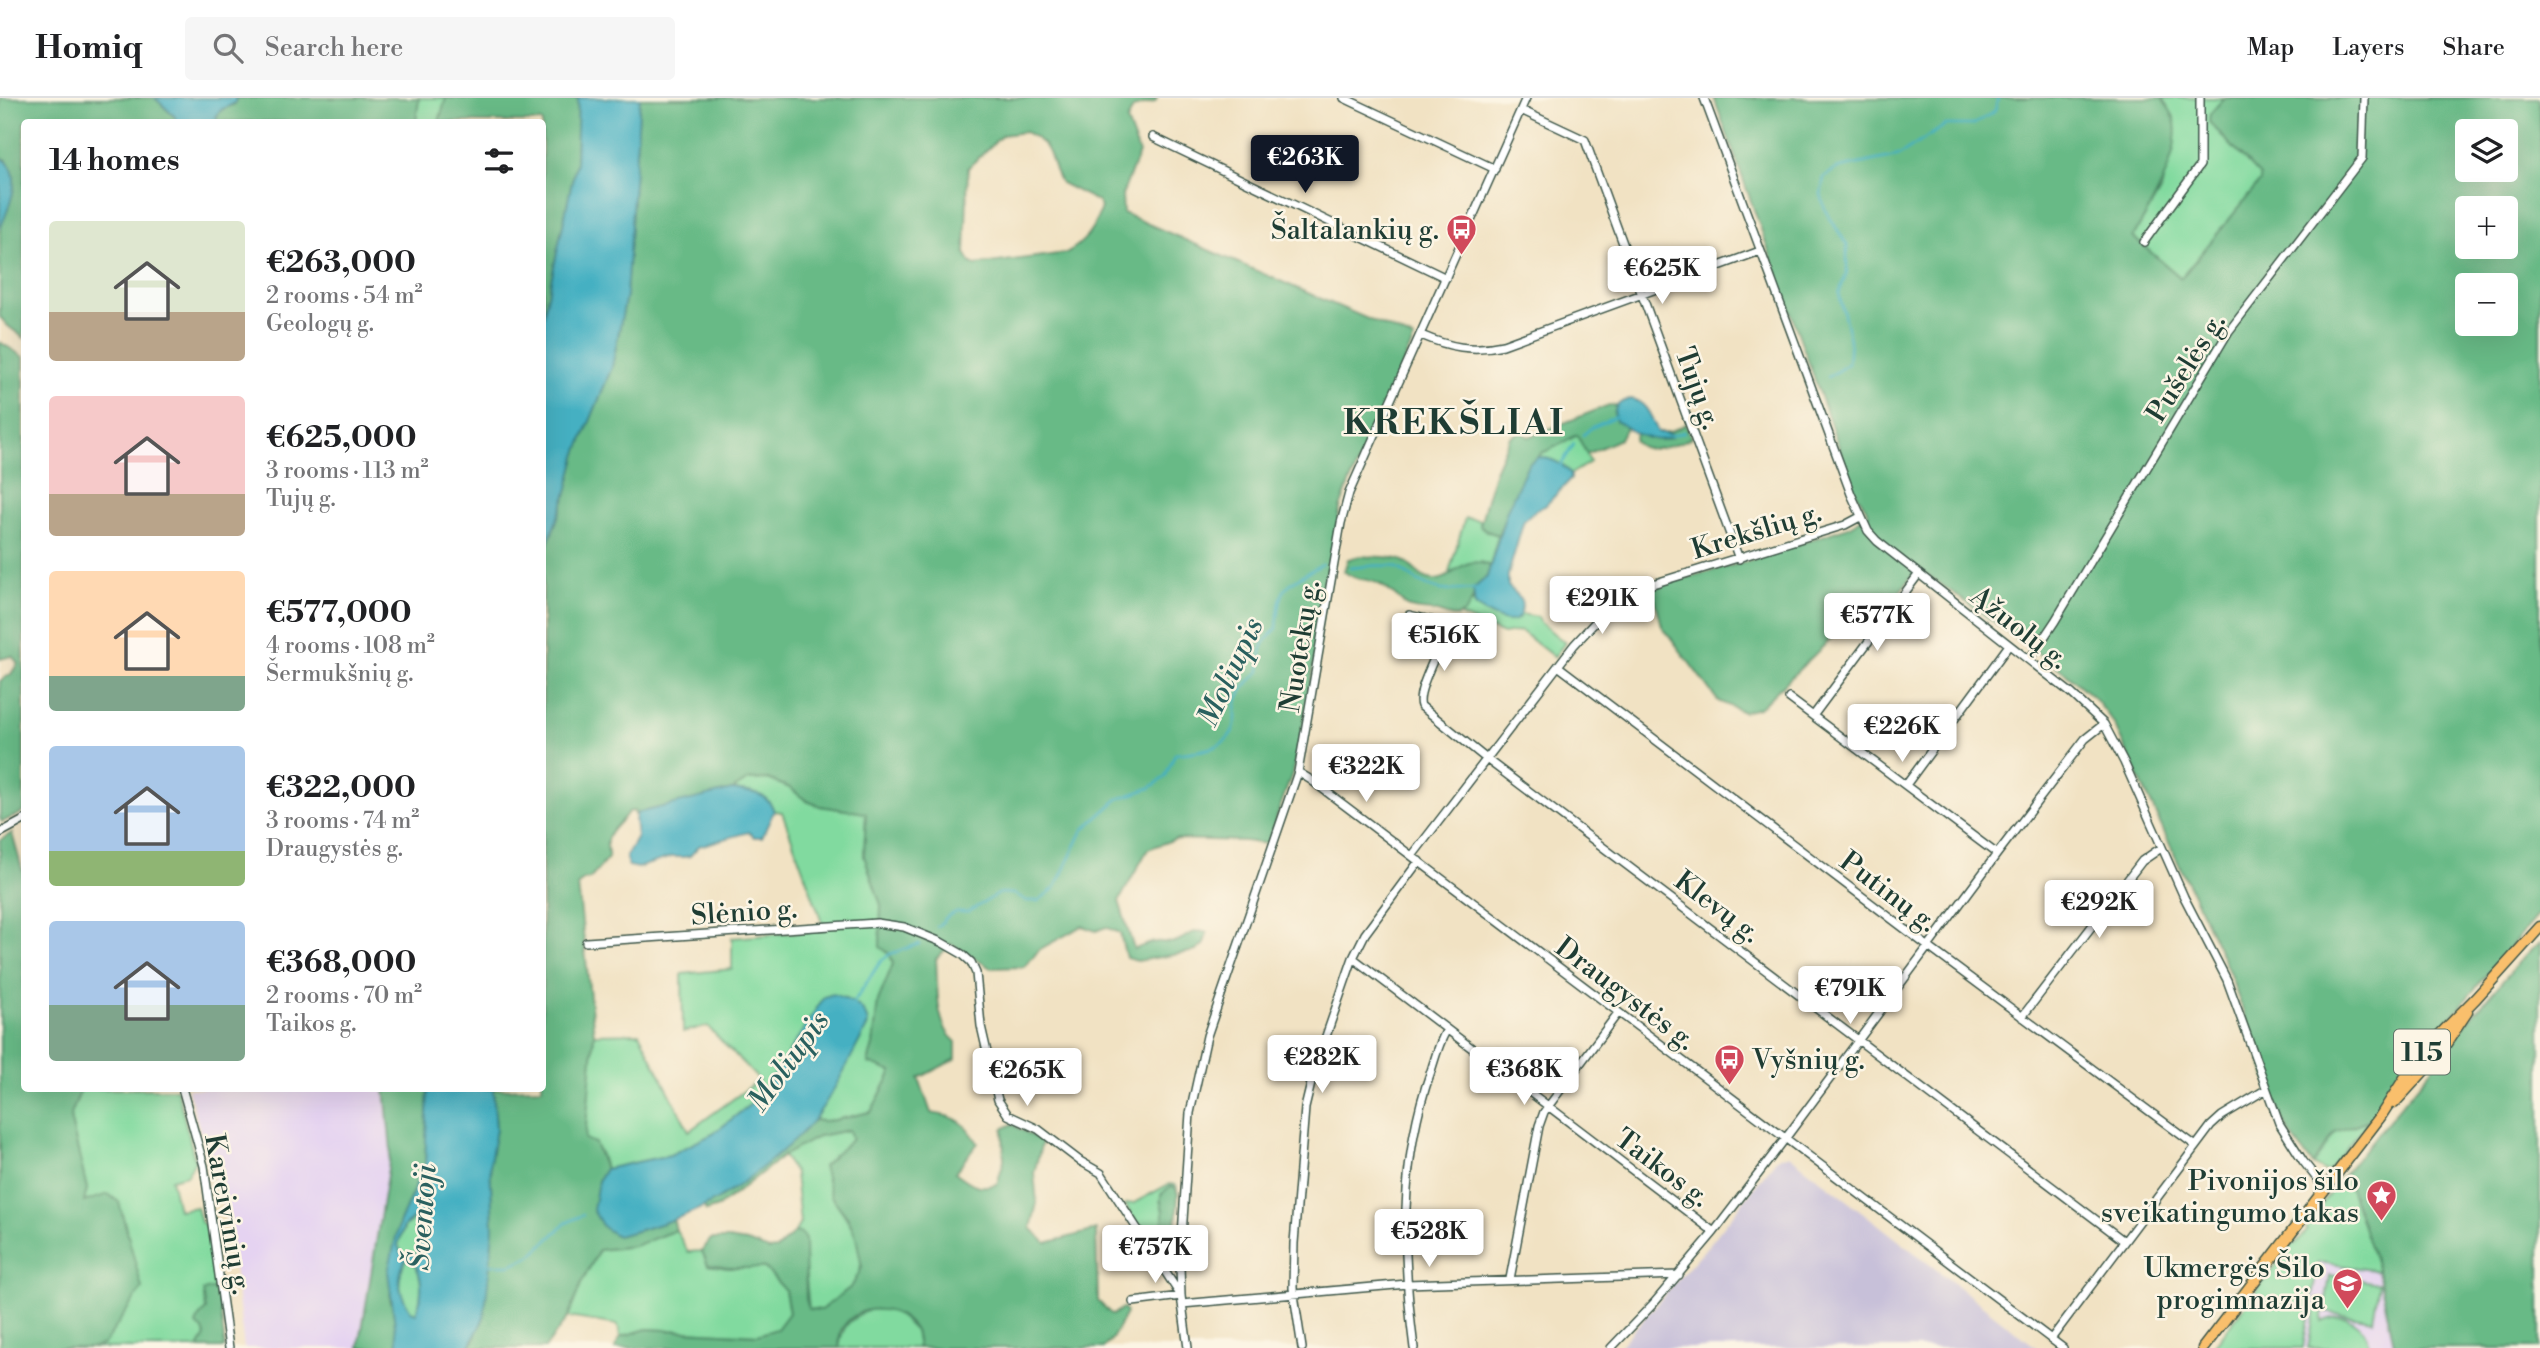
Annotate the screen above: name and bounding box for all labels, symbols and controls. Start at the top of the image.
search box [185,17,675,80]
text: Homiq [35,28,143,69]
icon: search [209,29,247,67]
text: Search here [265,32,403,64]
text: Map [2247,33,2294,63]
text: Layers [2332,33,2404,63]
text: Share [2442,33,2505,63]
map controls [2455,119,2518,336]
button: layers [2455,119,2518,182]
pin: €263K [1256,136,1354,195]
text: 14 homes [49,142,180,180]
icon: filters [480,142,518,180]
text: €263K [1267,144,1343,172]
button: + [2455,196,2518,259]
place label: Šaltalankių g. [1271,211,1439,248]
bus stop icon: Šaltalankių g. [1445,212,1479,256]
text: €263,000 [266,244,416,282]
pin: €625K [1613,246,1711,306]
icon: home [105,249,189,333]
text: €625K [1624,255,1700,283]
button: − [2455,273,2518,336]
text: 2 rooms · 54 m² [266,282,423,310]
street label: Pušelės g. [2139,306,2234,429]
text: Geologų g. [266,310,374,338]
street label: Tujų g. [1667,343,1729,434]
district label: KREKŠLIAI [1343,399,1565,445]
text: €625,000 [266,419,416,457]
icon: home [105,424,189,508]
text: 3 rooms · 113 m² [266,457,429,485]
text: Tujų g. [266,485,336,513]
street label: Krekšlių g. [1687,495,1826,568]
pin: €291K [1553,576,1651,636]
street label: Nuotekų g. [1273,578,1328,715]
street label: Ąžuolų g. [1962,578,2075,677]
text: €291K [1566,585,1638,613]
text: €577,000 [266,594,411,632]
pin: €577K [1828,594,1926,653]
icon: home [105,599,189,683]
text: €577K [1840,602,1914,630]
water label: Moliupis [1189,612,1273,733]
pin: €516K [1395,614,1493,673]
text: €516K [1408,622,1480,650]
text: 4 rooms · 108 m² [266,632,435,660]
text: Šermukšnių g. [266,660,413,688]
pin: €226K [1853,704,1951,764]
text: €226K [1864,713,1940,741]
pin: €322K [1317,744,1415,804]
text: €322K [1328,753,1404,781]
text: €322,000 [266,769,416,807]
icon: home [105,774,189,858]
text: 3 rooms · 74 m² [266,807,419,835]
text: Draugystės g. [266,835,403,863]
street label: Putinų g. [1832,844,1944,940]
street label: Klevų g. [1667,863,1767,951]
pin: €292K [2050,880,2148,940]
text: €292K [2061,889,2137,917]
street label: Slėnio g. [690,891,798,934]
street label: Draugystės g. [1548,930,1702,1058]
text: €368,000 [266,944,416,982]
icon: home [105,949,189,1033]
pin: €791K [1801,967,1899,1026]
text: €791K [1814,975,1886,1003]
text: 2 rooms · 70 m² [266,982,422,1010]
water label: Moliupis [739,1003,838,1120]
text: Taikos g. [266,1010,356,1038]
road number: 115 [2394,1029,2450,1074]
pin: €282K [1273,1035,1371,1095]
bus stop icon: Vyšnių g. [1712,1042,1746,1086]
place label: Vyšnių g. [1751,1043,1865,1078]
text: €282K [1283,1044,1361,1072]
pin: €265K [978,1048,1076,1108]
pin: €368K [1475,1048,1573,1107]
text: €368K [1486,1056,1562,1084]
text: €265K [989,1057,1065,1085]
street label: Taikos g. [1608,1121,1717,1215]
street label: Kareivinių g. [196,1131,259,1297]
water label: Šventoji [398,1162,446,1272]
place label: Pivonijos šilo sveikatingumo takas [2101,1164,2359,1231]
place icon: Pivonijos šilo sveikatingumo takas [2365,1179,2399,1223]
pin: €528K [1380,1210,1478,1269]
text: €528K [1391,1218,1467,1246]
pin: €757K [1106,1226,1204,1285]
text: €757K [1118,1234,1192,1262]
place label: Ukmergės Šilo progimnazija [2144,1249,2326,1318]
school or university icon: Ukmergės Šilo progimnazija [2331,1266,2365,1310]

